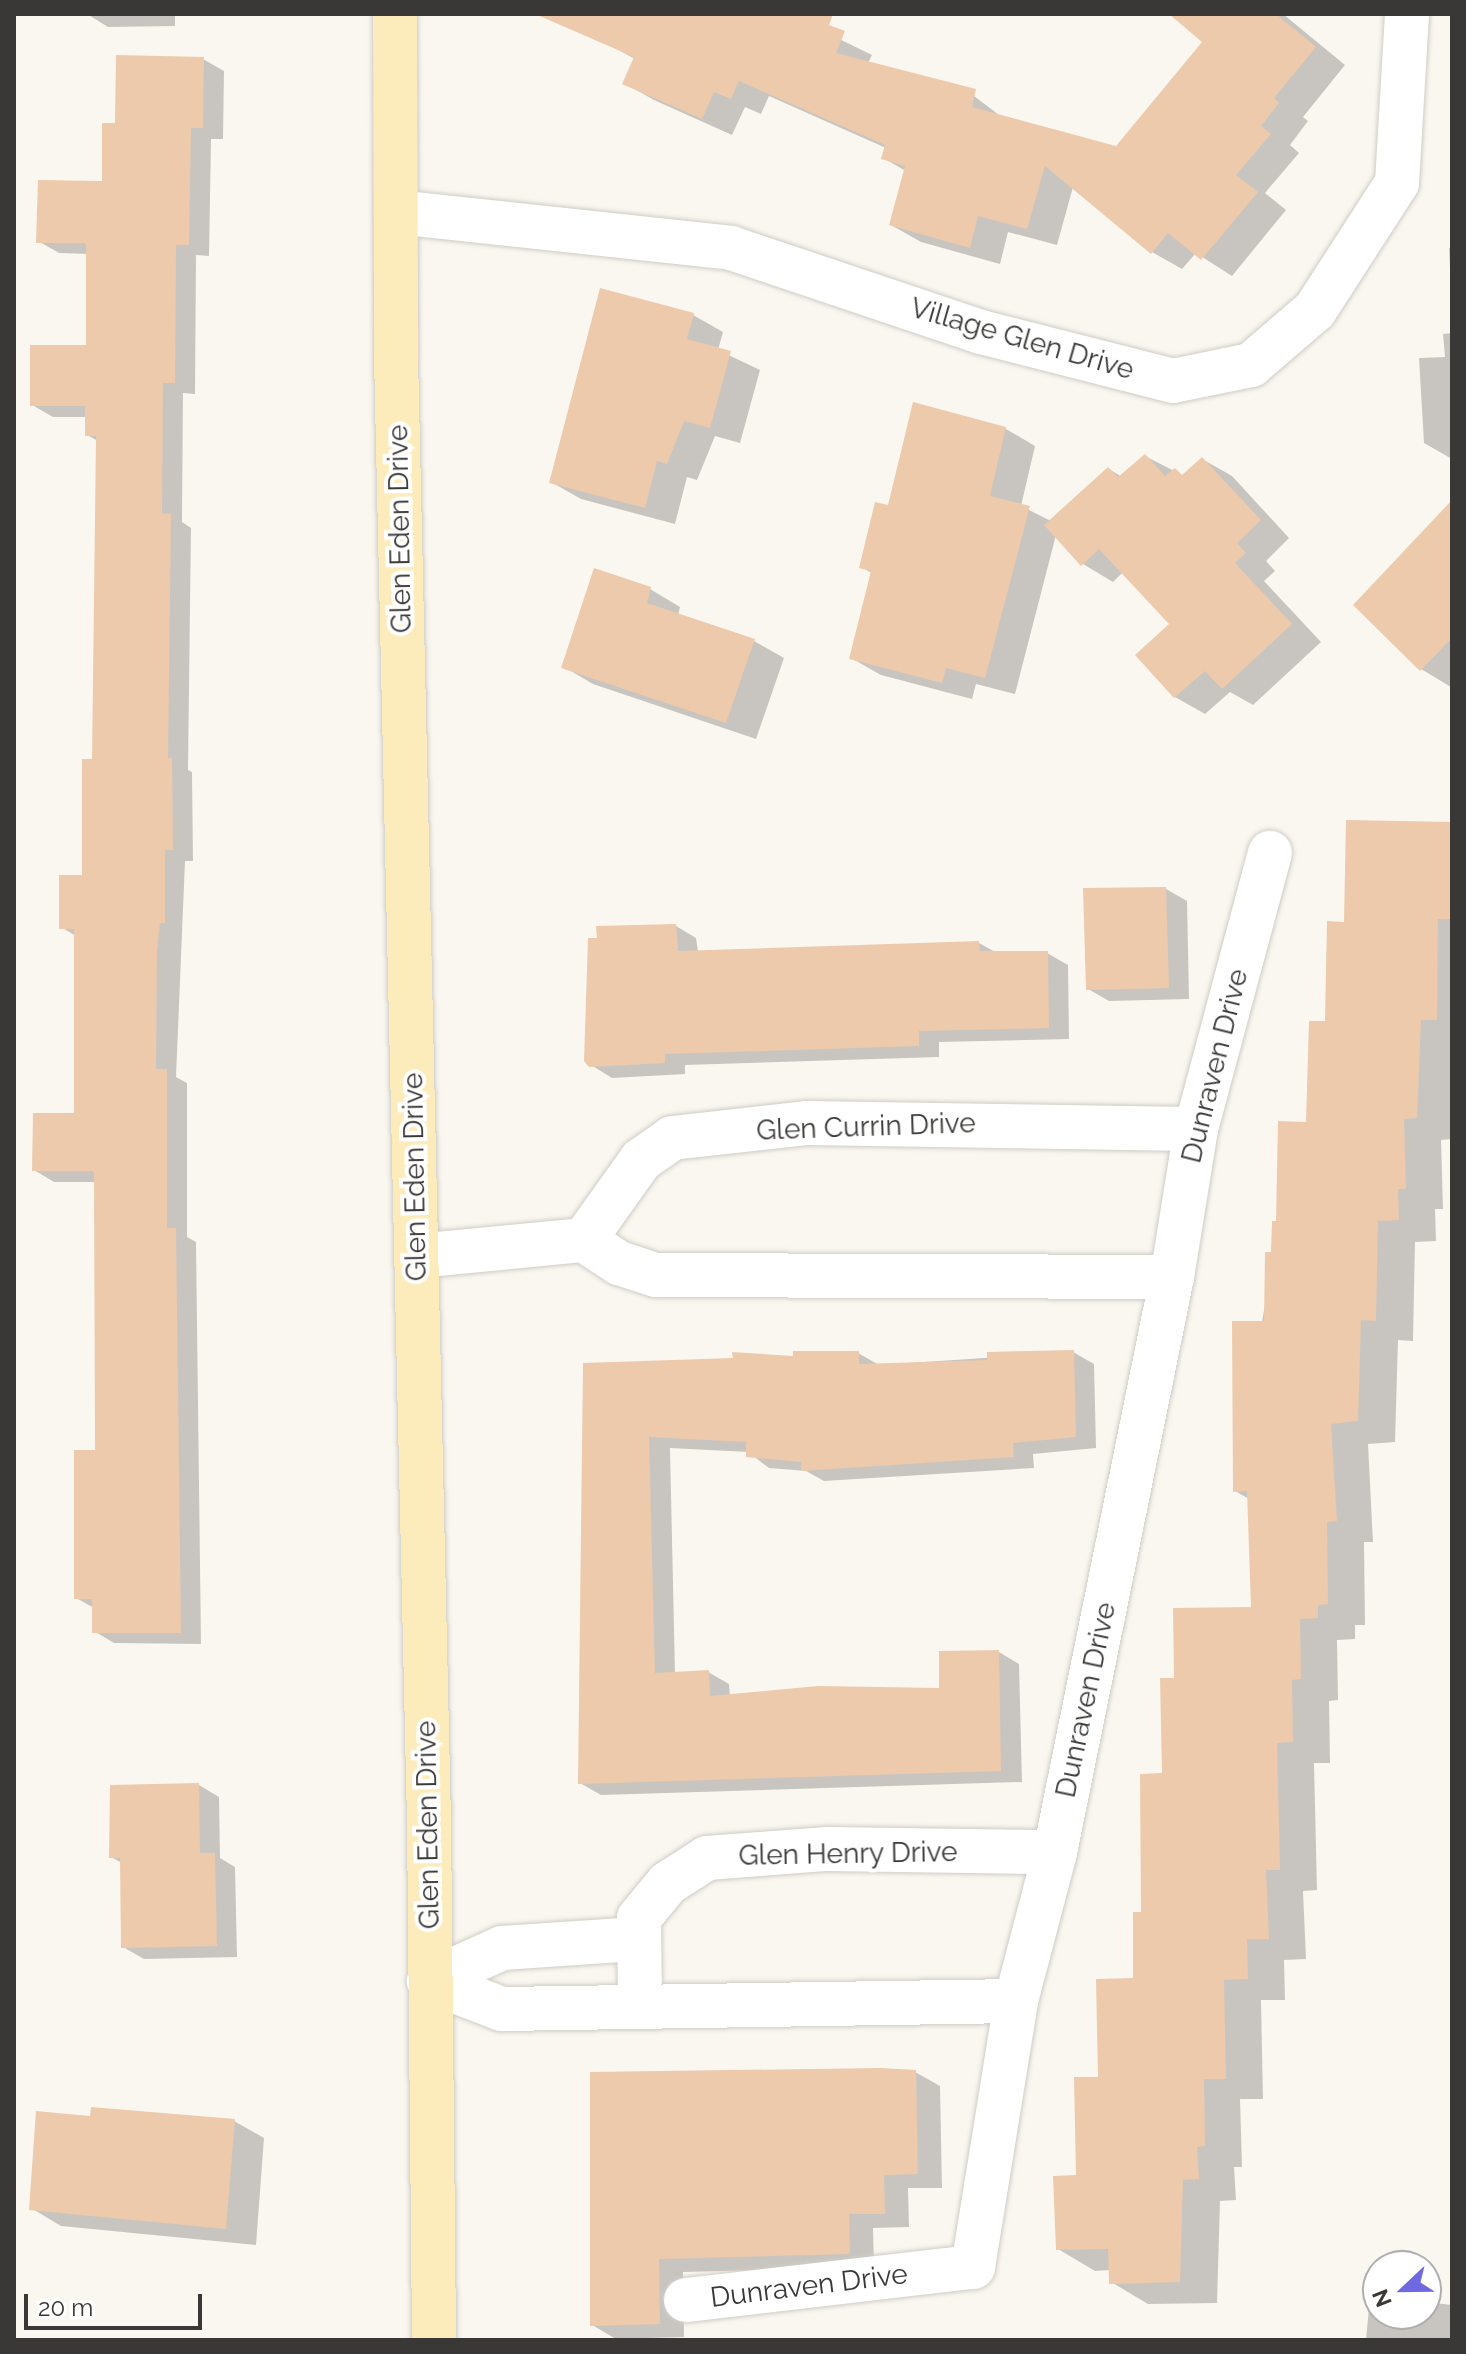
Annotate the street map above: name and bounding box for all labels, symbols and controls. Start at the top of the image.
street label: Village Glen Drive [906,291,1138,387]
street label: Glen Eden Drive [381,425,419,633]
street label: Dunraven Drive [1175,966,1255,1166]
street label: Glen Eden Drive [396,1073,434,1281]
street label: Glen Currin Drive [756,1106,976,1148]
street label: Dunraven Drive [1049,1599,1123,1801]
street label: Glen Eden Drive [409,1721,447,1929]
street label: Glen Henry Drive [738,1835,958,1873]
north arrow [1362,2250,1442,2330]
street label: Dunraven Drive [708,2257,910,2315]
scale bar [28,2278,206,2328]
text: N [1366,2286,1397,2311]
text: 20 m [38,2293,93,2322]

